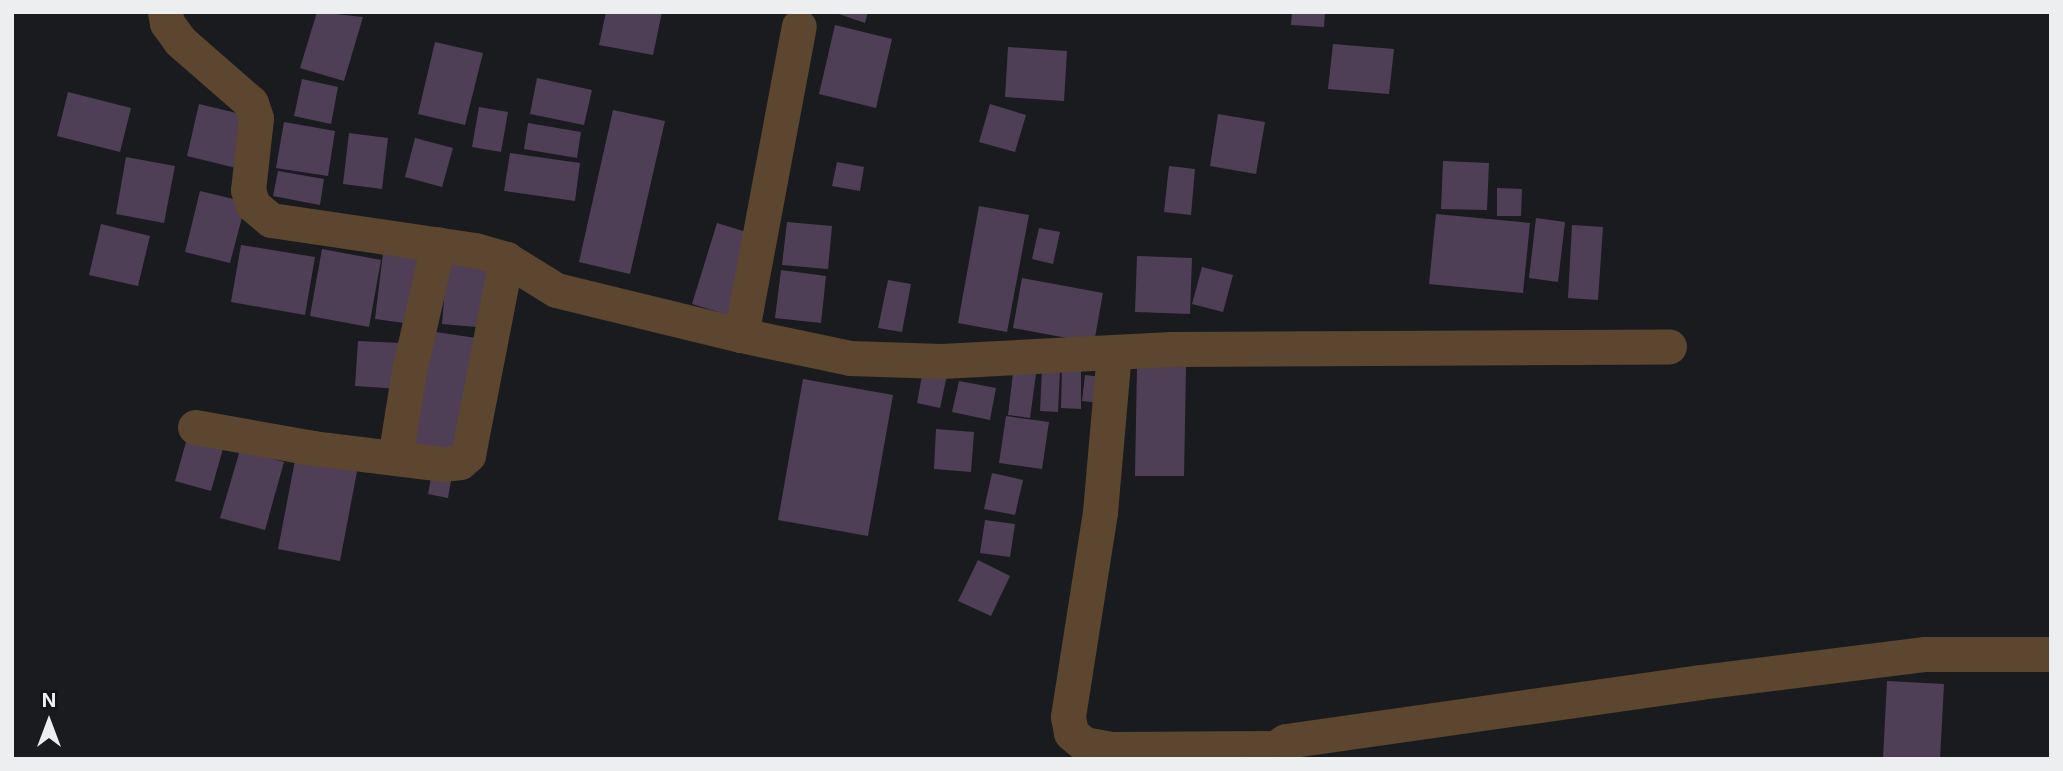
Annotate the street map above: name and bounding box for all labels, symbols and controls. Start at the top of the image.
north arrow [14,687,84,757]
text: N [42,689,56,712]

